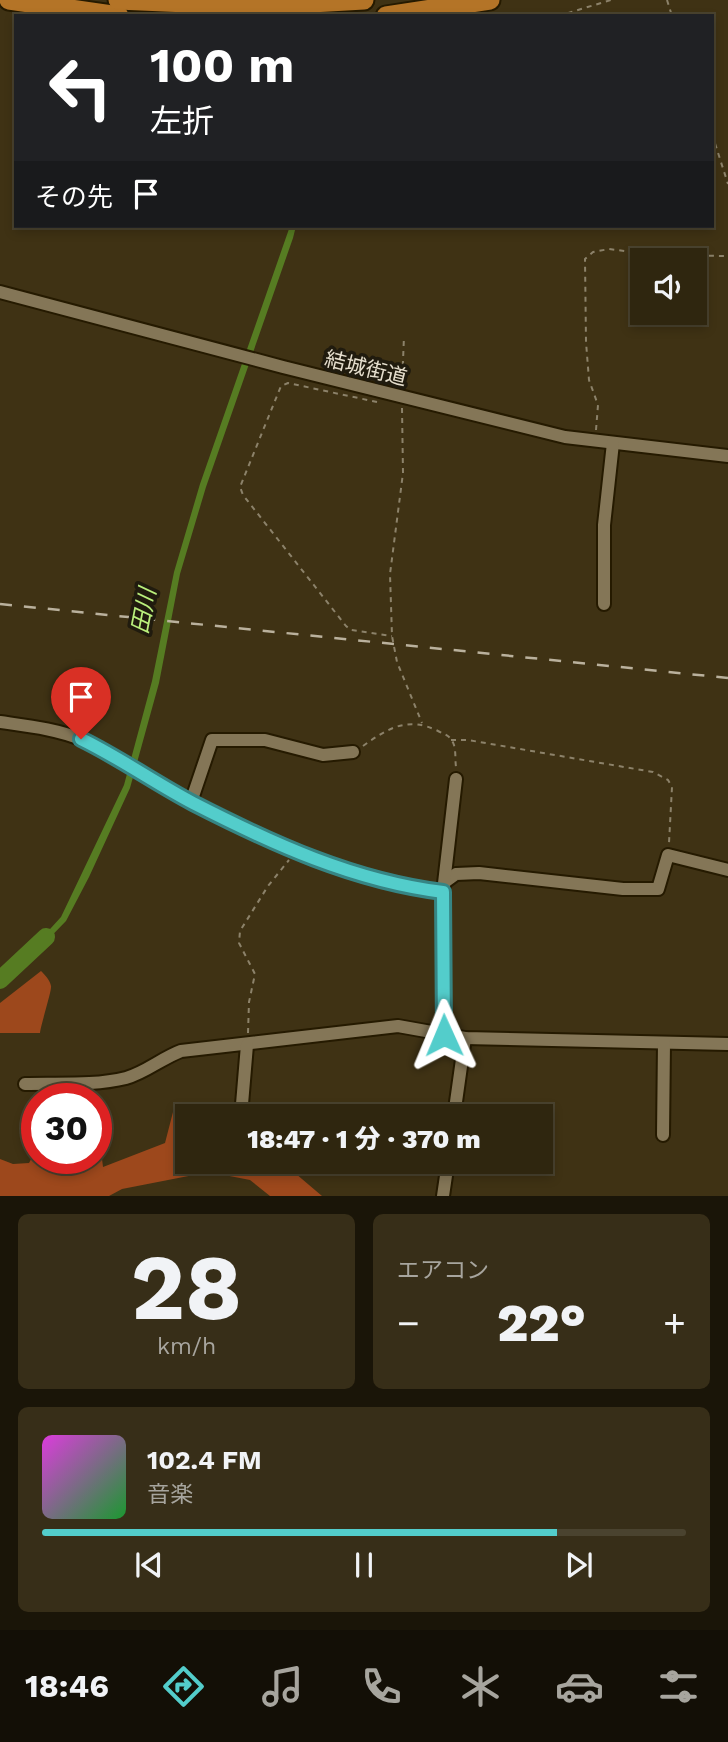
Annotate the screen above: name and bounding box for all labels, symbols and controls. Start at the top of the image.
text: 100 m [150,36,294,94]
icon: left [35,42,126,133]
text: 左折 [150,102,214,140]
icon: arrive [127,175,165,213]
text: その先 [35,182,113,212]
map controls [630,248,707,325]
button: sound [630,248,707,325]
street label: 結城街道 [322,346,410,390]
water label: 田川 [126,583,162,636]
pin [51,667,111,739]
icon: arrive [62,678,100,716]
position arrow [407,998,481,1072]
speed limit sign: 30 [21,1083,112,1174]
text: 18:47 · 1 分 · 370 m [247,1124,481,1154]
text: 28 [131,1234,242,1341]
text: エアコン [397,1257,489,1284]
text: 22° [497,1293,586,1354]
text: − [397,1301,420,1345]
text: + [663,1301,686,1345]
text: km/h [157,1333,216,1360]
text: 102.4 FM [147,1445,262,1475]
text: 音楽 [147,1481,193,1508]
icon: previous [130,1546,168,1584]
icon: pause [345,1546,383,1584]
icon: next [560,1546,598,1584]
icon: directions [159,1662,208,1711]
icon: music [258,1662,307,1711]
icon: phone [357,1662,406,1711]
icon: climate [456,1662,505,1711]
icon: car [555,1662,604,1711]
icon: filters [654,1662,703,1711]
text: 18:46 [25,1667,109,1705]

